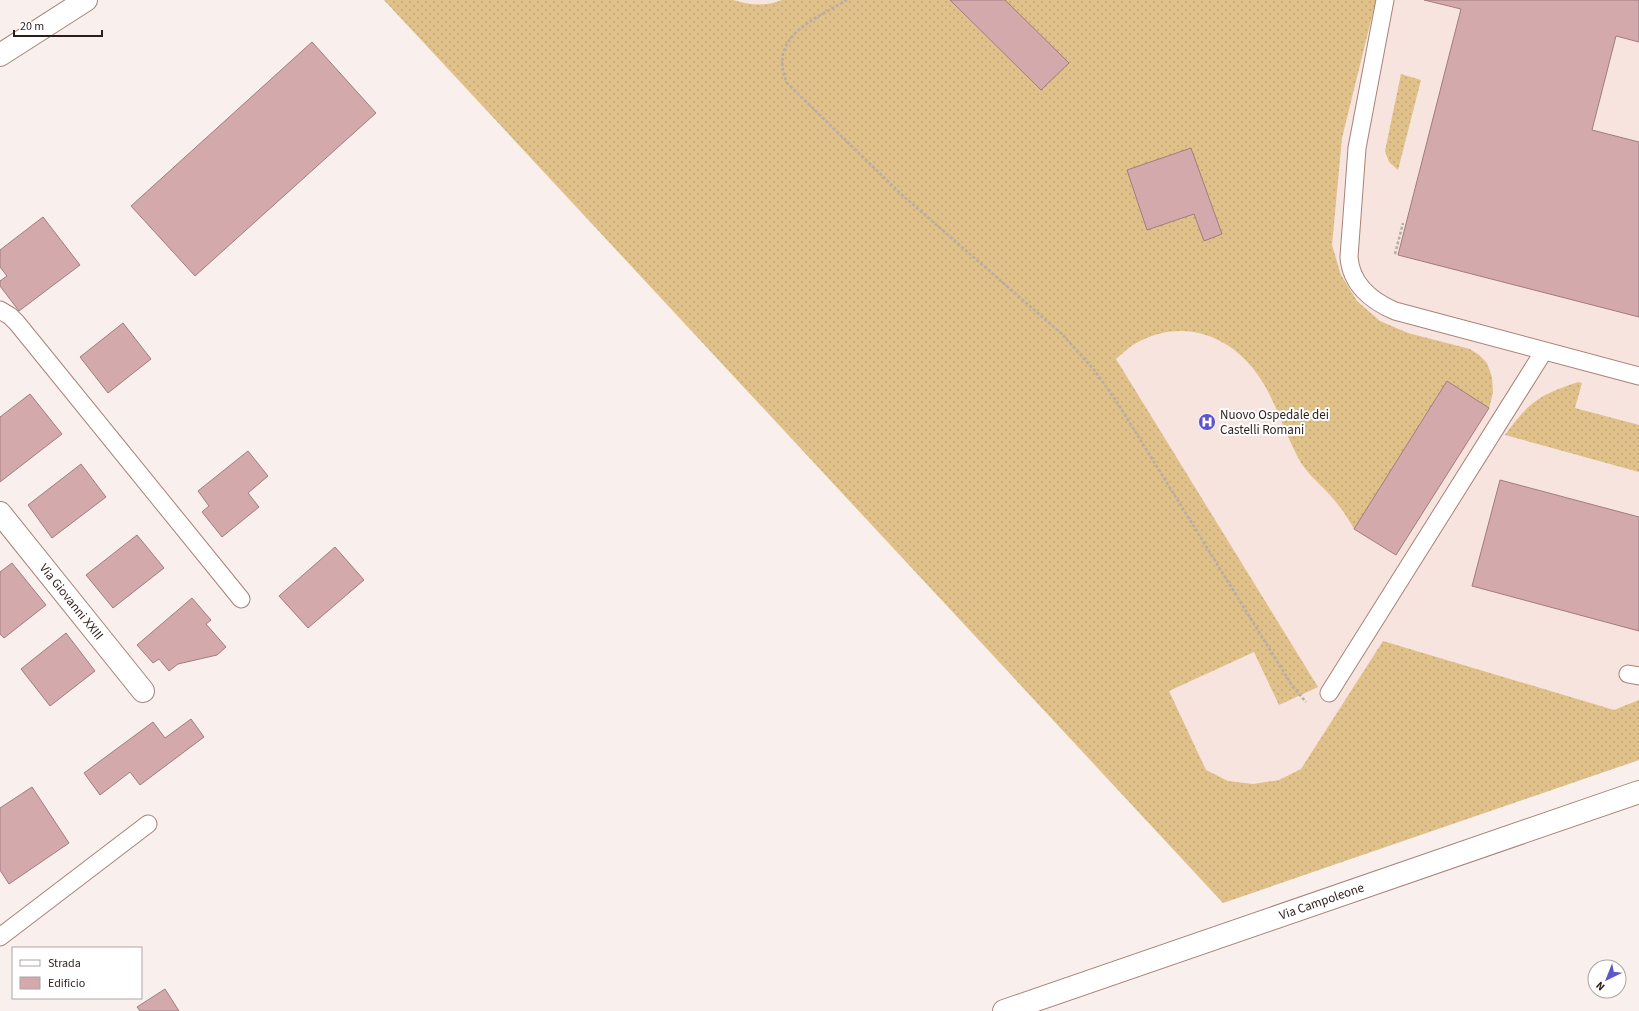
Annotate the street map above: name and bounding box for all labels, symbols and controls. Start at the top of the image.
scale bar [14,12,102,38]
text: 20 m [20,18,44,35]
place label: Nuovo Ospedale dei Castelli Romani [1220,406,1329,439]
hospital icon: Nuovo Ospedale dei Castelli Romani [1197,412,1217,432]
street label: Via Giovanni XXIII [35,560,108,644]
street label: Via Campoleone [1277,879,1366,924]
legend [12,947,142,999]
text: Strada [48,955,81,972]
north arrow [1587,959,1627,999]
text: Edificio [48,975,85,992]
text: N [1593,978,1608,994]

